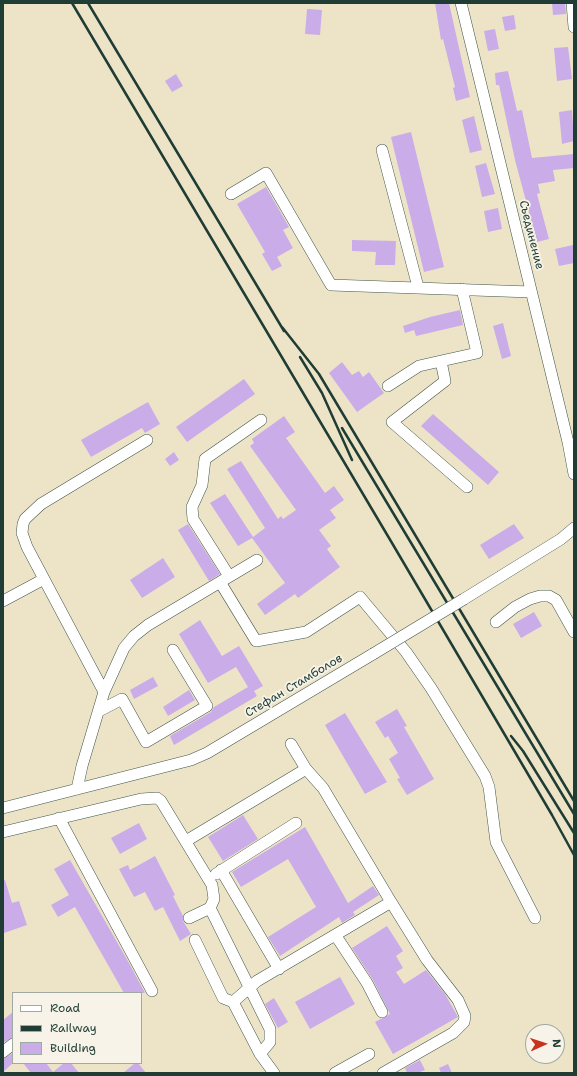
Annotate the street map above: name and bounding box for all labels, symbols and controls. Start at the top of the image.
street label: Съединение [515,199,547,271]
street label: Стефан Стамболов [243,651,345,721]
legend [12,992,142,1064]
text: Road [50,1000,80,1016]
text: Railway [50,1020,97,1036]
north arrow [525,1024,565,1064]
text: N [549,1039,564,1048]
text: Building [50,1040,96,1056]

